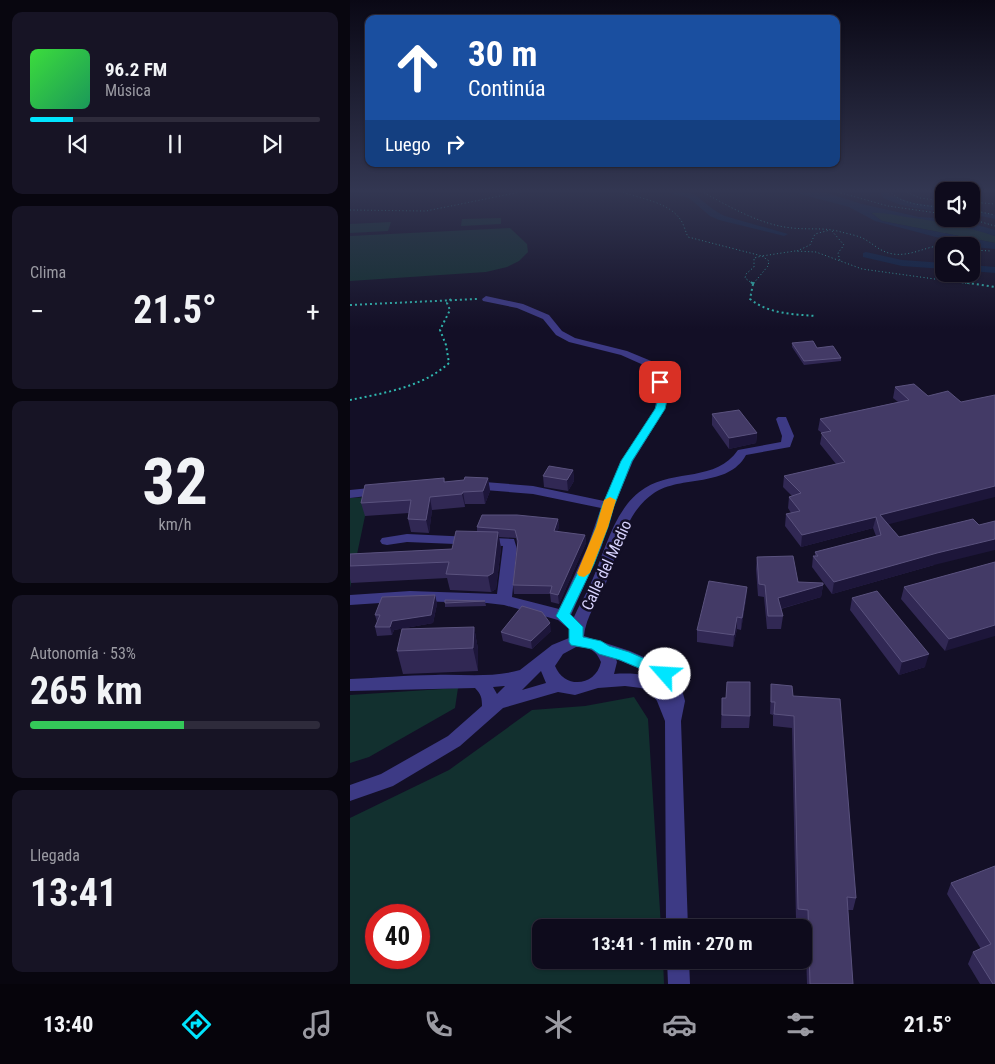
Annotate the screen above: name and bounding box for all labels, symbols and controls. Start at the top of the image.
text: 30 m [468,34,537,75]
icon: ahead [385,35,450,100]
text: 96.2 FM [105,58,167,81]
text: Continúa [468,76,546,101]
text: Música [105,81,151,100]
icon: previous [64,130,92,158]
icon: pause [161,130,189,158]
icon: next [258,130,286,158]
icon: right [441,130,469,158]
text: Luego [385,133,431,156]
map controls [935,182,980,282]
button: sound [935,182,980,227]
button: search [935,237,980,282]
text: Clima [30,263,66,282]
text: 21.5° [133,288,217,332]
text: − [30,295,44,328]
text: + [306,295,320,328]
pin [639,361,681,403]
icon: arrive [646,368,674,396]
text: 32 [142,444,208,520]
text: km/h [159,515,191,534]
street label: Calle del Medio [577,517,636,613]
text: Autonomía · 53% [30,644,136,663]
position arrow [638,647,690,699]
text: 265 km [30,669,143,713]
text: Llegada [30,846,80,865]
text: 13:41 [30,871,117,915]
speed limit sign: 40 [365,904,430,969]
text: 13:41 · 1 min · 270 m [591,932,753,955]
icon: directions [179,1007,214,1042]
icon: music [300,1007,335,1042]
icon: phone [421,1007,456,1042]
icon: climate [541,1007,576,1042]
icon: car [662,1007,697,1042]
icon: filters [783,1007,818,1042]
text: 13:40 [43,1012,93,1037]
text: 21.5° [904,1012,952,1037]

